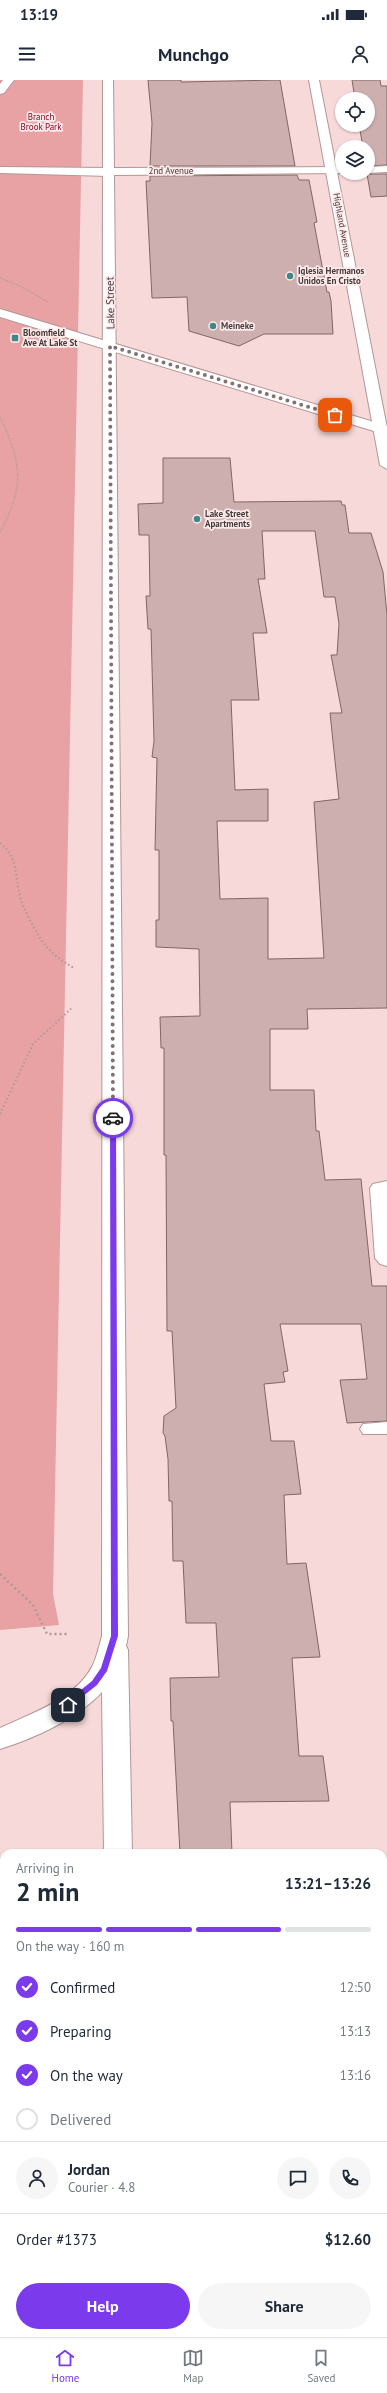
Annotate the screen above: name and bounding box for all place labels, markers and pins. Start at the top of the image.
place label: Iglesia Hermanos Unidos En Cristo [298,265,365,286]
marker: Iglesia Hermanos Unidos En Cristo [285,271,295,281]
place label: Meineke [221,320,254,331]
marker: Meineke [208,321,218,331]
place label: Bloomfield Ave At Lake St [23,327,78,348]
marker: Bloomfield Ave At Lake St [10,333,20,343]
pin [318,398,352,432]
place label: Lake Street Apartments [205,508,250,529]
marker: Lake Street Apartments [192,514,202,524]
pin [51,1688,85,1722]

